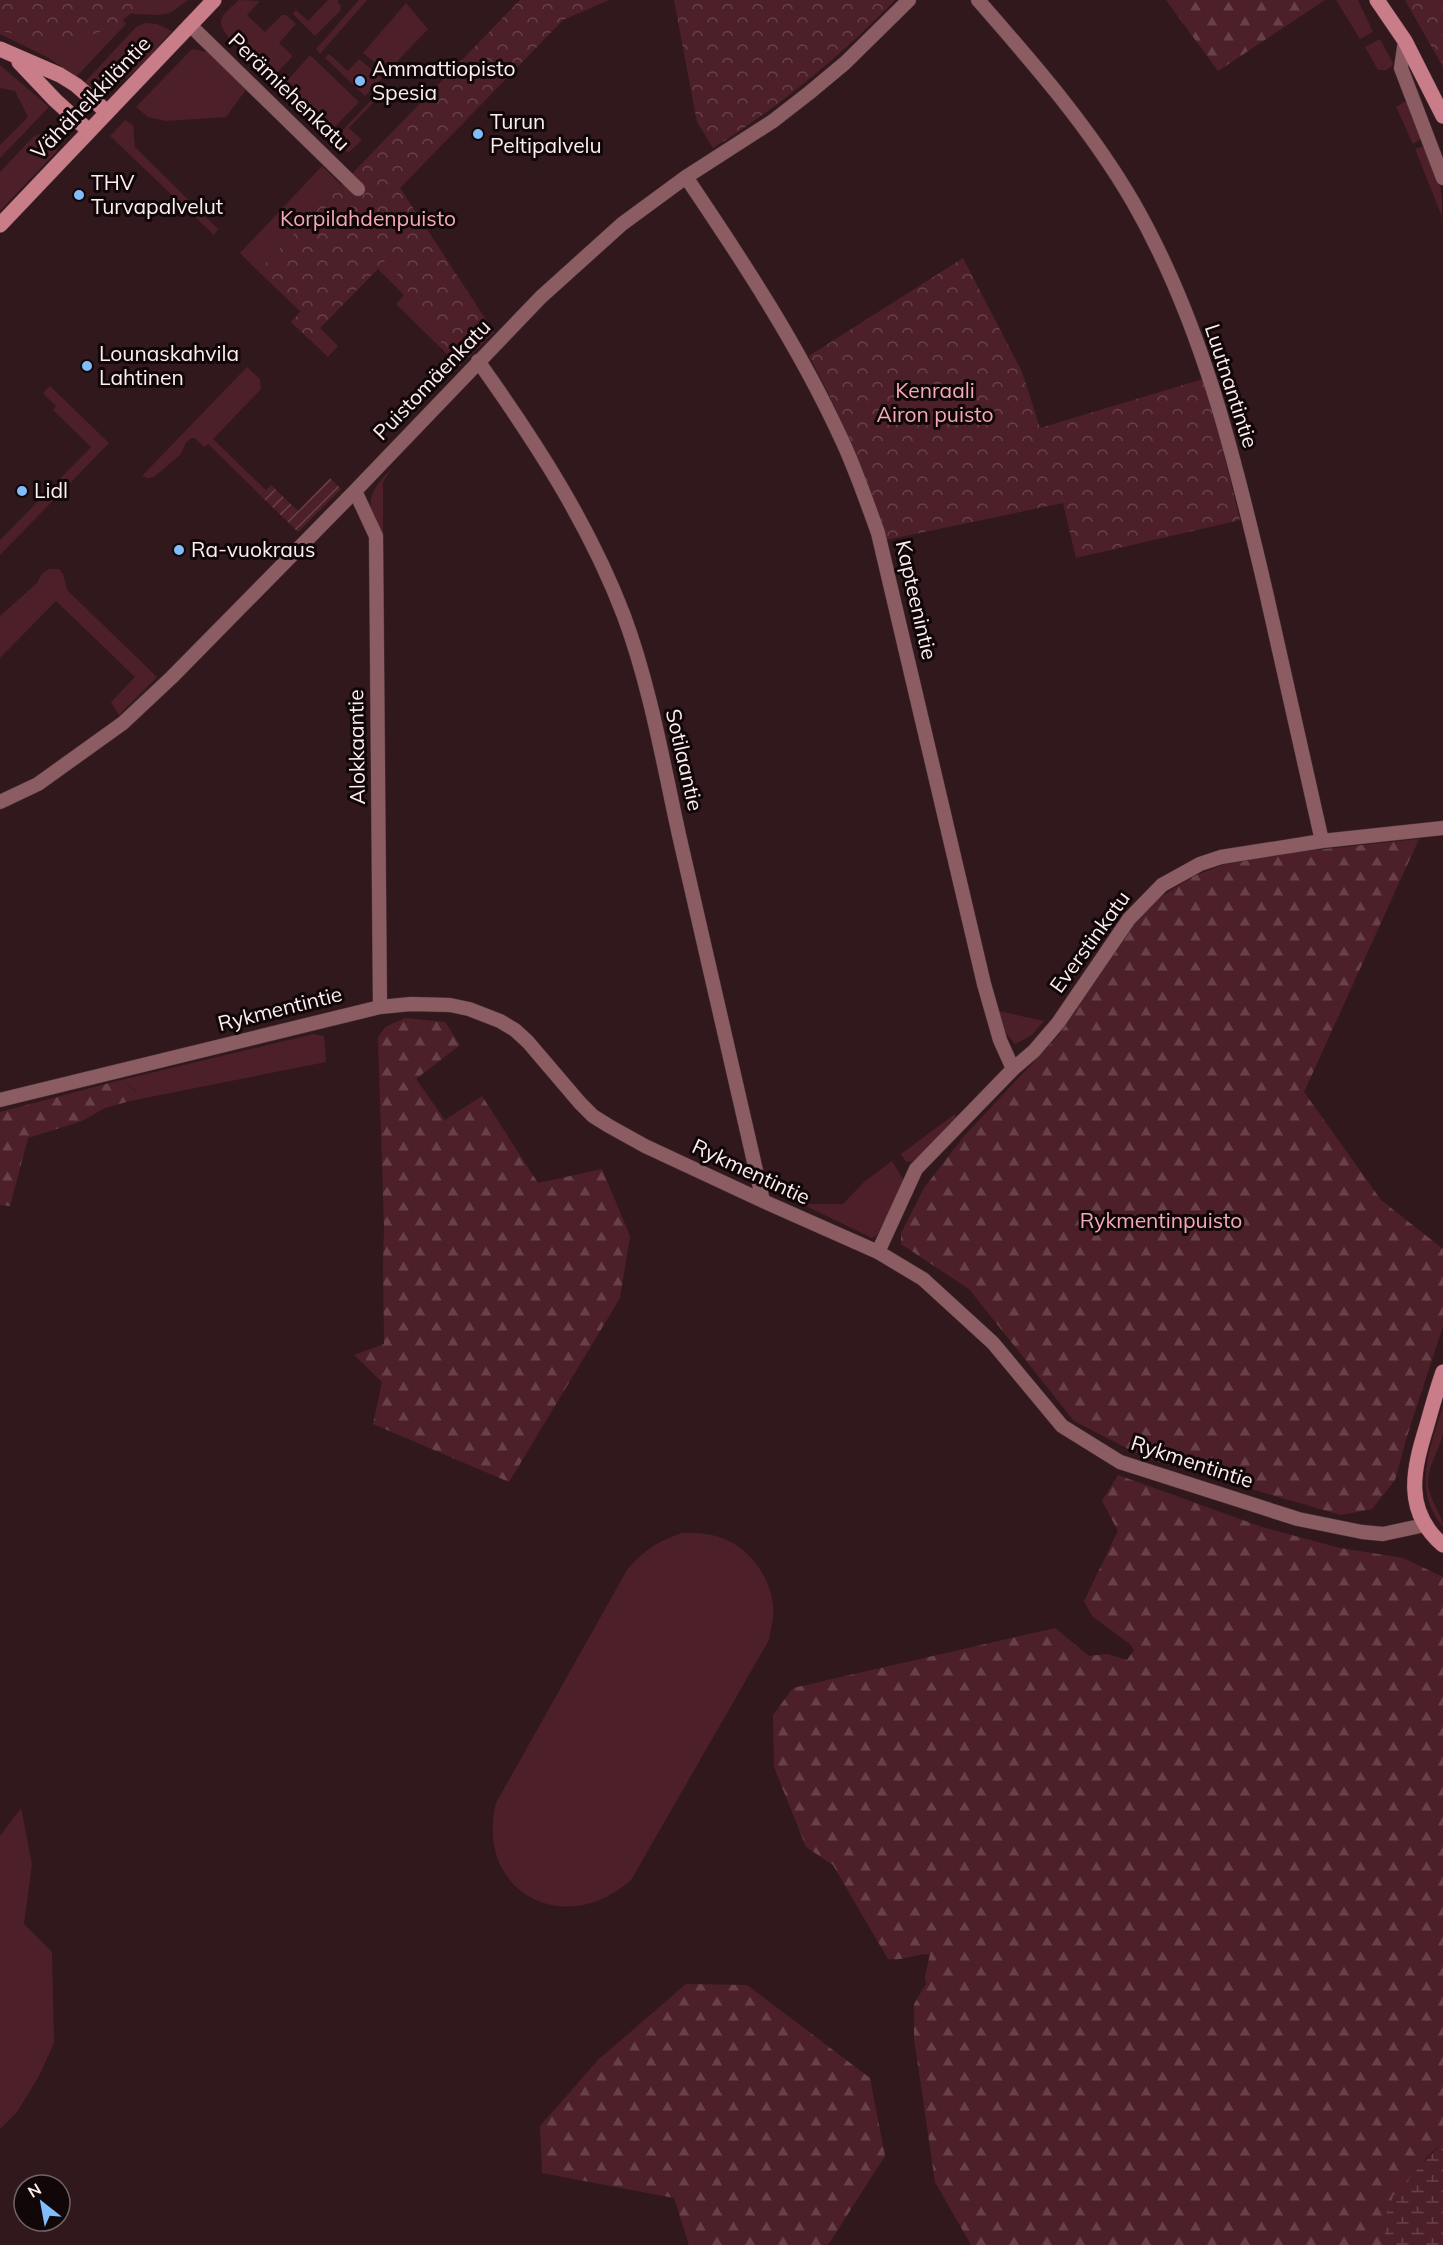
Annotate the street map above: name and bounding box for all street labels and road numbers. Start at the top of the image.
street label: Perämiehenkatu [224,27,356,156]
street label: Vähäheikkiläntie [25,30,156,164]
street label: Puistomäenkatu [367,314,495,445]
street label: Luutnantintie [1200,321,1264,451]
street label: Kapteenintie [891,537,943,662]
street label: Alokkaantie [342,689,370,805]
street label: Sotilaantie [661,706,709,813]
street label: Everstinkatu [1043,885,1135,998]
street label: Rykmentintie [215,980,345,1036]
street label: Rykmentintie [688,1132,815,1210]
street label: Rykmentintie [1128,1429,1257,1493]

